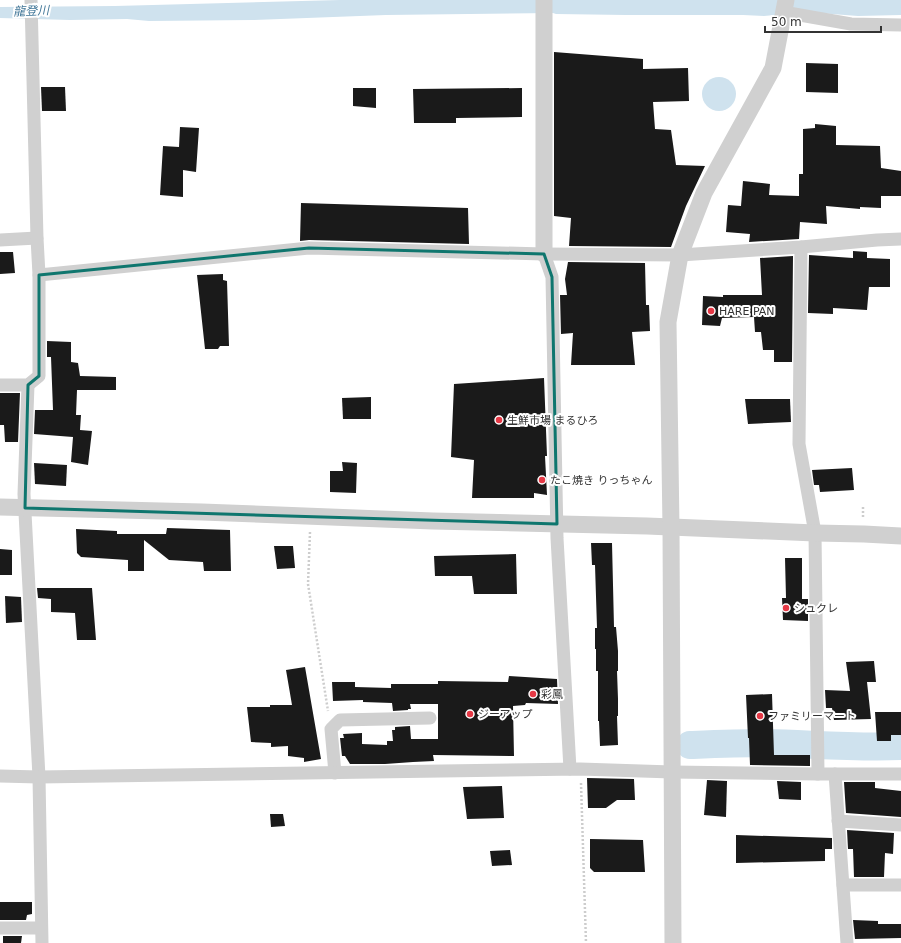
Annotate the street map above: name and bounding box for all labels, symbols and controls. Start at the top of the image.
water label: 龍登川 [13,3,51,19]
scale bar [765,8,881,34]
text: 50 m [771,15,802,29]
place label: HARE PAN [719,305,775,318]
marker: HARE PAN [706,306,716,316]
place label: 生鮮市場 まるひろ [507,414,599,427]
marker: 生鮮市場 まるひろ [494,415,504,425]
place label: たこ焼き りっちゃん [550,474,653,487]
marker: たこ焼き りっちゃん [537,475,547,485]
place label: シュクレ [794,602,838,615]
marker: シュクレ [781,603,791,613]
place label: 彩鳳 [541,688,563,701]
marker: 彩鳳 [528,689,538,699]
place label: ジーアップ [478,708,533,721]
marker: ジーアップ [465,709,475,719]
place label: ファミリーマート [768,710,856,723]
marker: ファミリーマート [755,711,765,721]

